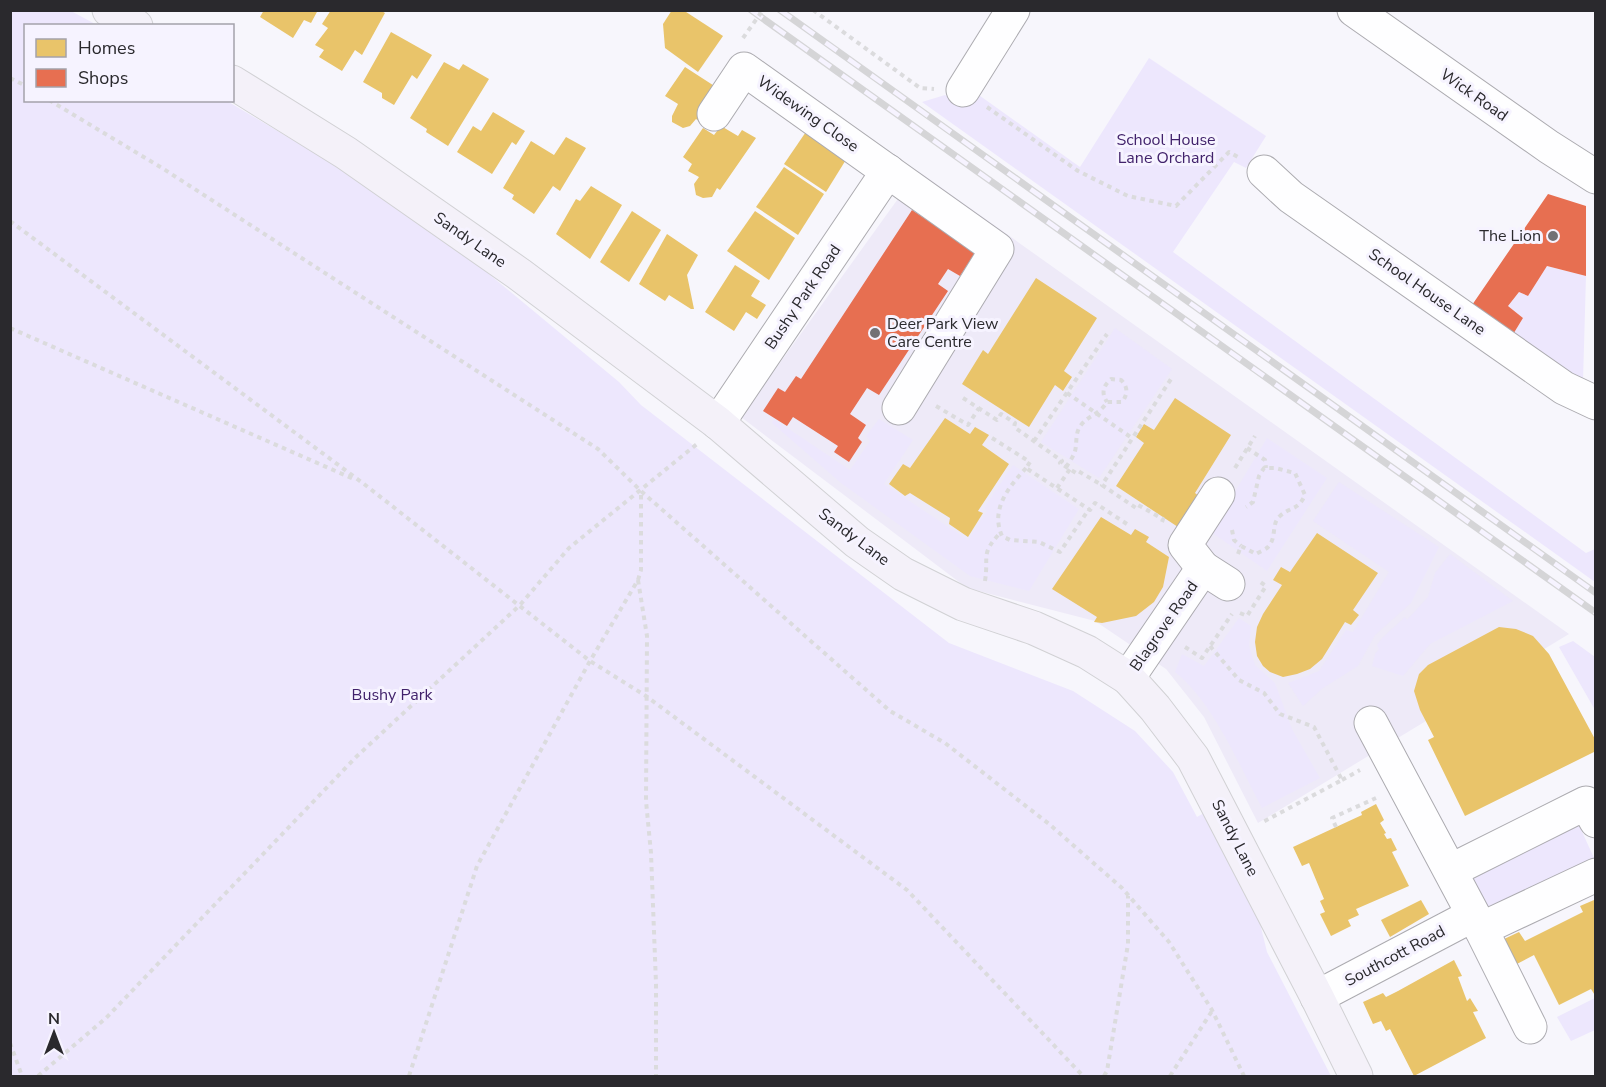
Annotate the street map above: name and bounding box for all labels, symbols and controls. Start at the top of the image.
legend [24,24,234,102]
text: Homes [78,36,135,60]
street label: Wick Road [1436,64,1512,126]
text: Shops [78,66,128,90]
street label: Widewing Close [753,71,863,157]
park label: School House Lane Orchard [1116,129,1216,169]
street label: Sandy Lane [429,207,511,273]
place label: The Lion [1479,225,1541,247]
marker: The Lion [1546,229,1560,243]
street label: Bushy Park Road [760,240,846,354]
street label: School House Lane [1364,243,1490,341]
place label: Deer Park View Care Centre [887,313,999,353]
marker: Deer Park View Care Centre [868,326,882,340]
street label: Sandy Lane [814,503,894,571]
street label: Blagrove Road [1125,576,1203,676]
park label: Bushy Park [352,684,433,706]
street label: Sandy Lane [1206,796,1264,880]
street label: Southcott Road [1341,920,1449,992]
north arrow [24,1003,84,1063]
text: N [48,1008,60,1030]

